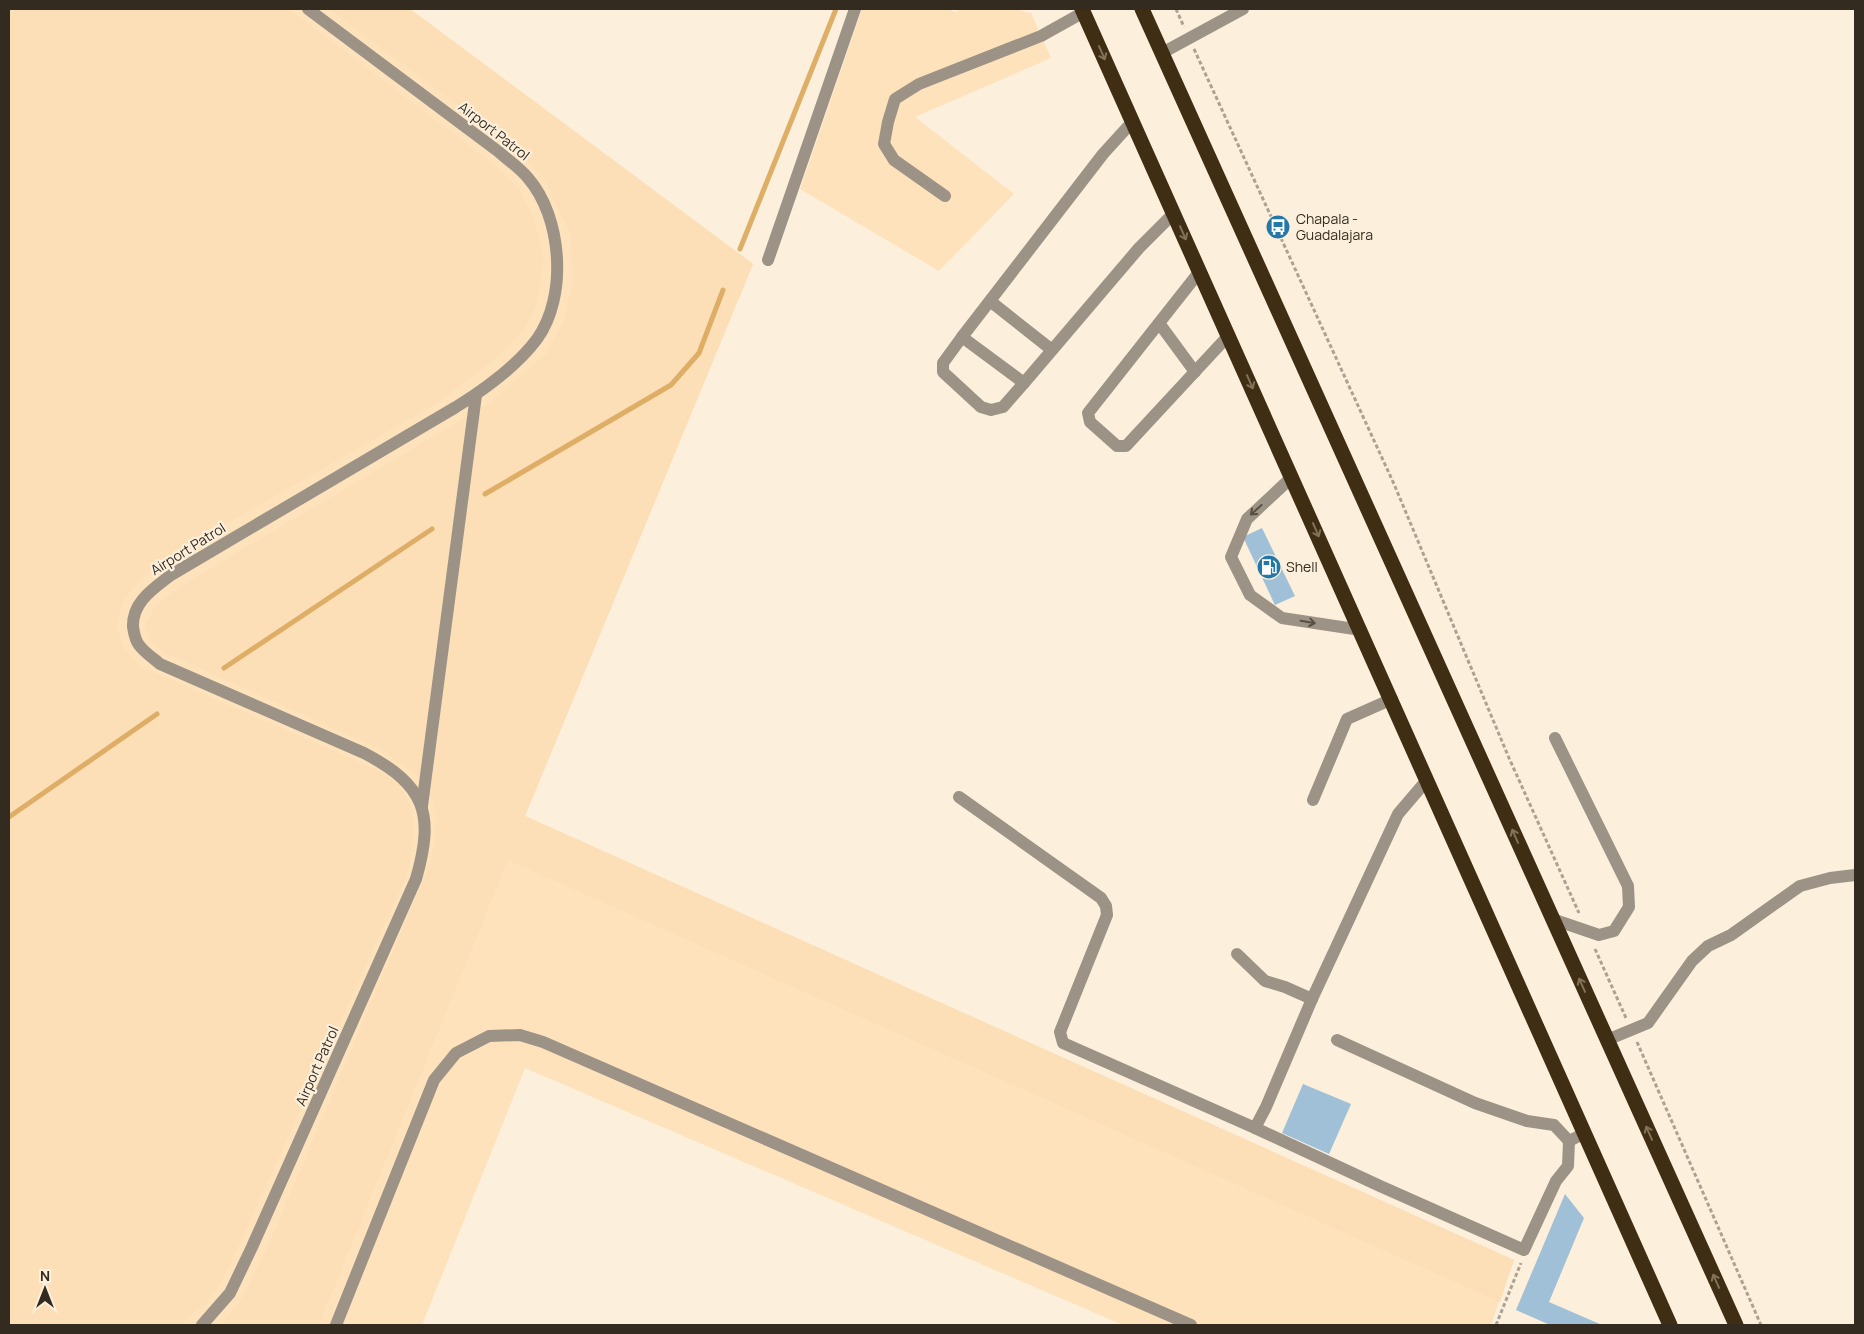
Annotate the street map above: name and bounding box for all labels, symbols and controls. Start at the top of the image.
one-way arrow [1098,45,1108,60]
street label: Airport Patrol [455,97,534,164]
place label: Chapala - Guadalajara [1296,209,1373,244]
bus stop icon: Chapala - Guadalajara [1265,214,1291,240]
one-way arrow [1179,225,1189,240]
one-way arrow [1245,374,1255,389]
one-way arrow [1250,504,1263,516]
street label: Airport Patrol [147,518,229,579]
one-way arrow [1312,522,1322,537]
fuel station icon: Shell [1256,554,1282,580]
place label: Shell [1286,557,1318,576]
one-way arrow [1299,618,1315,628]
one-way arrow [1510,829,1520,844]
one-way arrow [1577,977,1587,992]
street label: Airport Patrol [291,1023,343,1109]
one-way arrow [1643,1126,1653,1141]
north arrow [20,1264,70,1314]
text: N [40,1266,50,1285]
one-way arrow [1710,1274,1720,1289]

